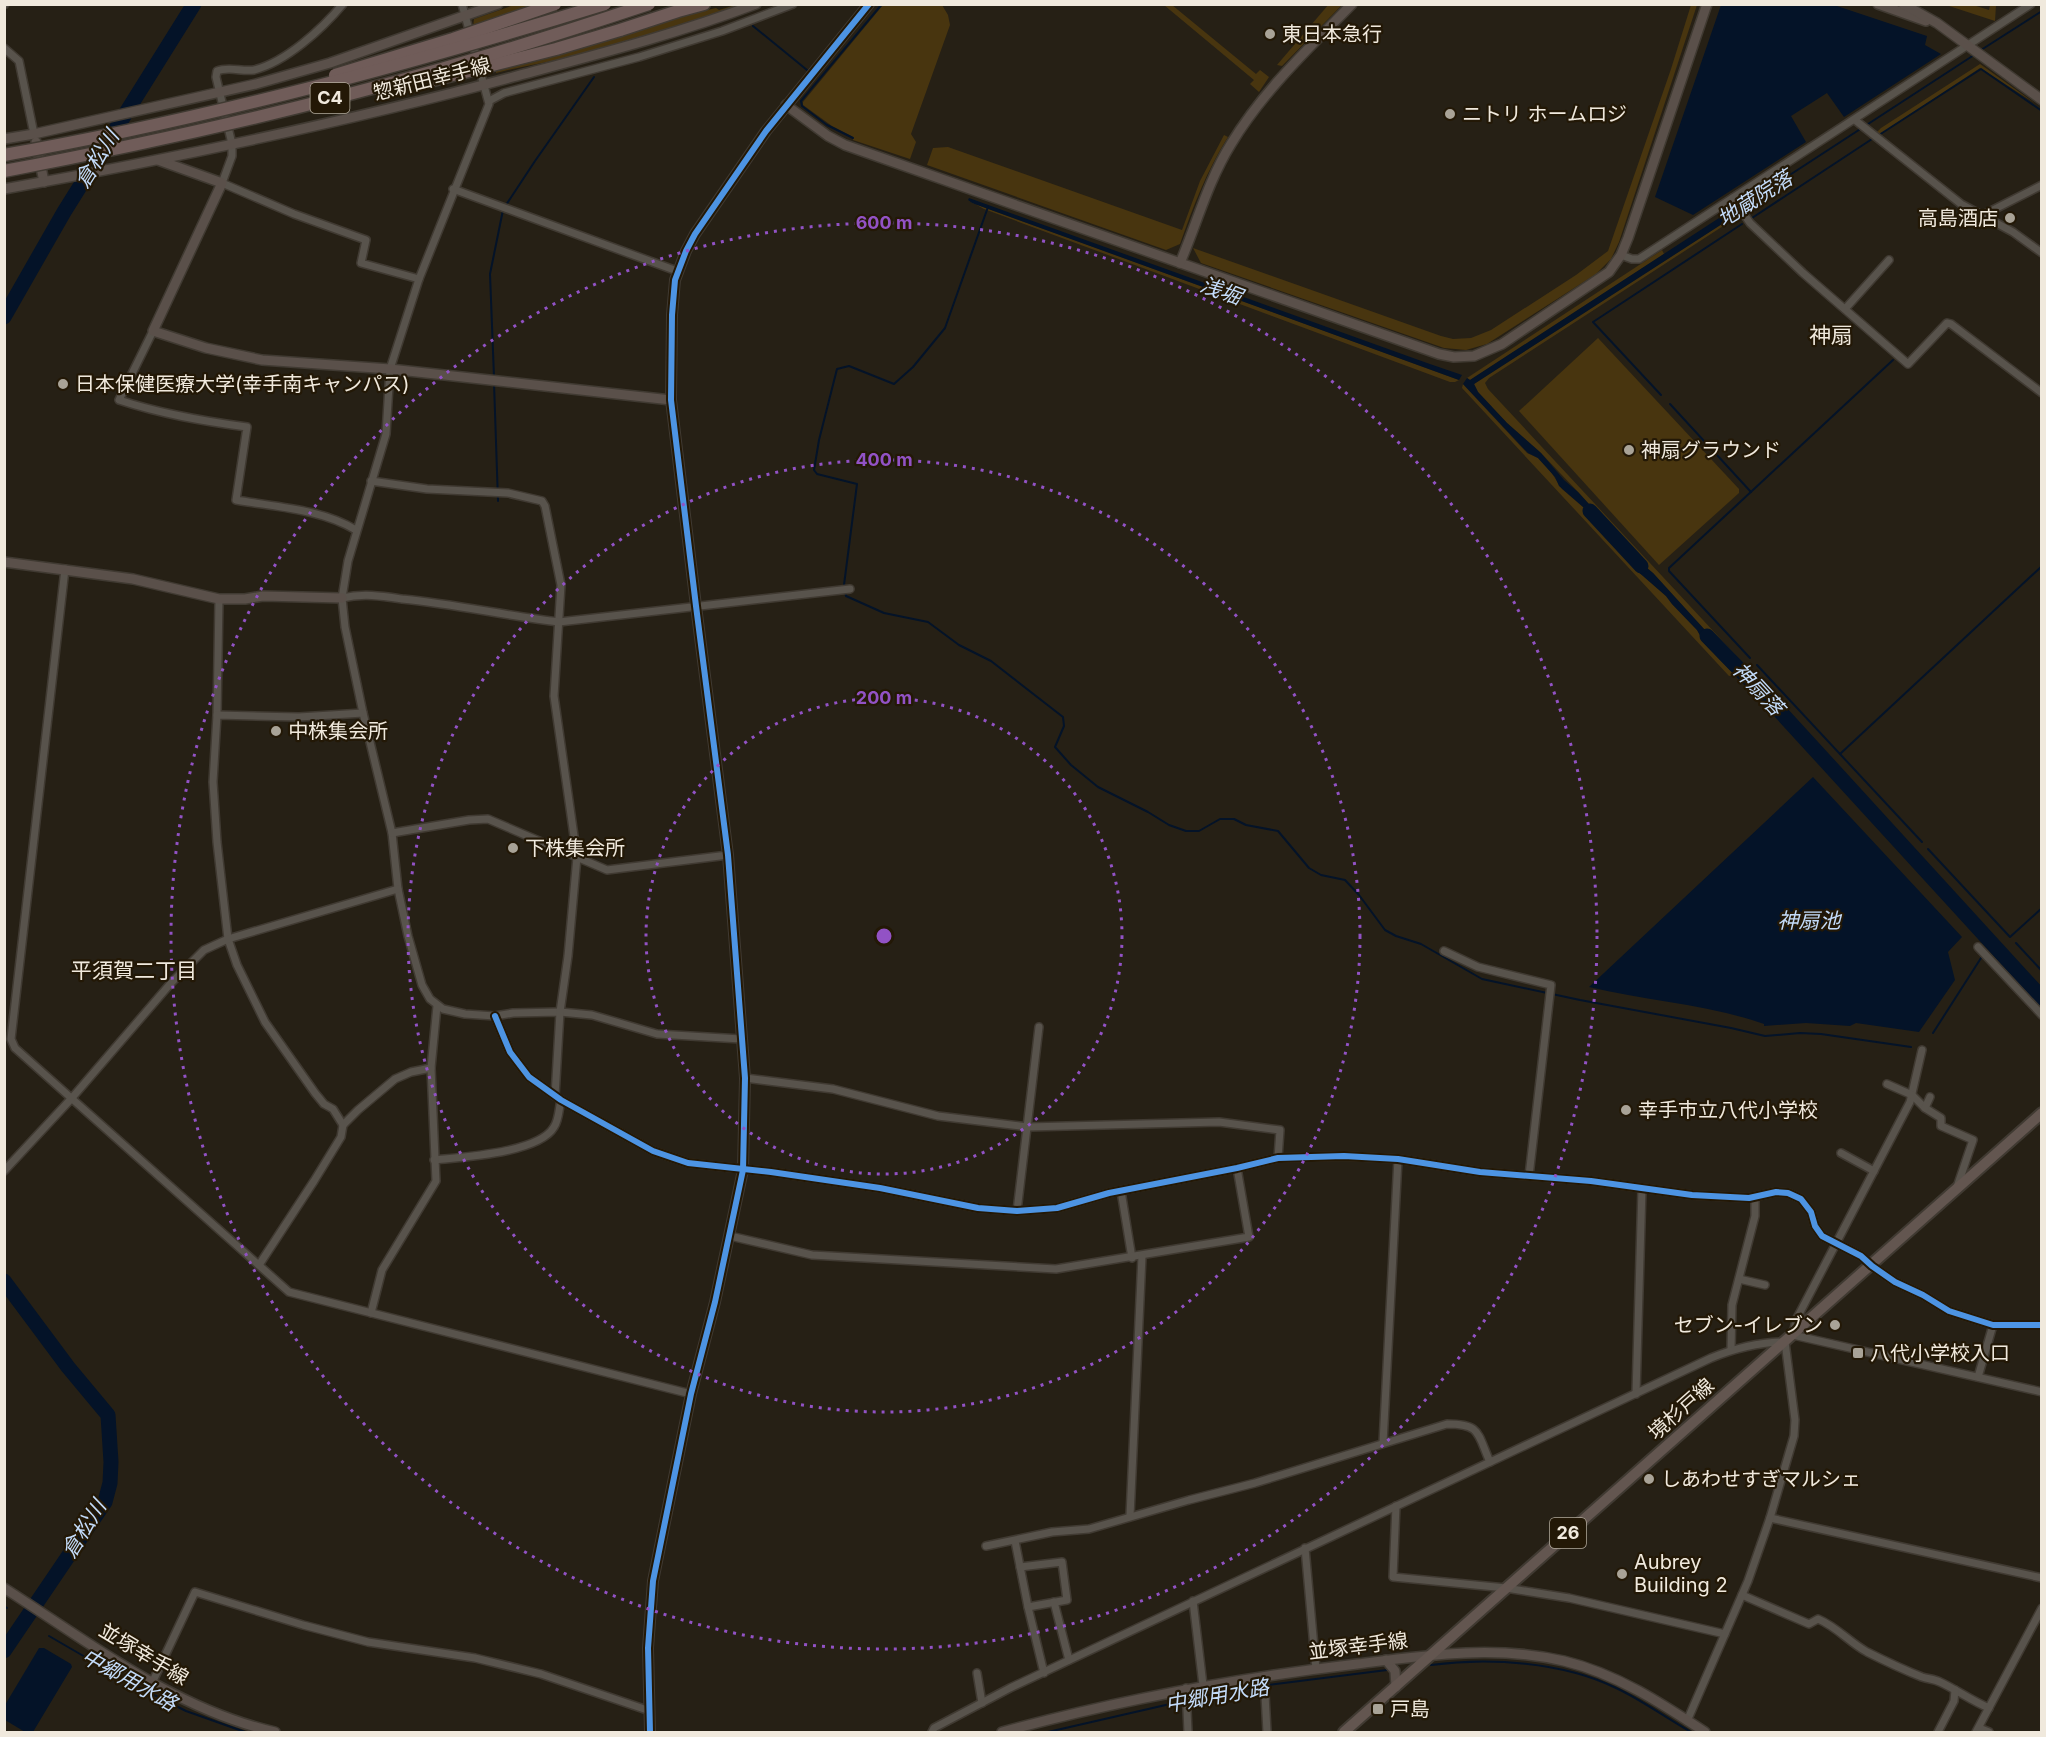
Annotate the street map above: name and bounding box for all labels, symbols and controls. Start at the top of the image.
place label: 東日本急行 [1282,22,1382,46]
marker: 東日本急行 [1263,27,1277,41]
street label: 惣新田幸手線 [371,53,493,105]
road number: C4 [310,83,350,113]
place label: ニトリ ホームロジ [1462,102,1627,126]
marker: ニトリ ホームロジ [1443,107,1457,121]
water label: 倉松川 [69,124,125,192]
water label: 地蔵院落 [1713,164,1799,232]
place label: 高島酒店 [1918,206,1998,230]
marker: 高島酒店 [2003,211,2017,225]
text: 600 m [856,212,912,233]
water label: 浅堀 [1197,272,1248,310]
district label: 神扇 [1809,322,1853,348]
place label: 日本保健医療大学(幸手南キャンパス) [75,372,410,396]
marker: 日本保健医療大学(幸手南キャンパス) [56,377,70,391]
place label: 神扇グラウンド [1641,438,1781,462]
marker: 神扇グラウンド [1622,443,1636,457]
text: 400 m [855,449,913,470]
water label: 神扇落 [1728,657,1791,722]
text: 200 m [856,687,912,708]
place label: 中株集会所 [288,719,388,743]
marker: 中株集会所 [269,724,283,738]
place label: 下株集会所 [525,836,625,860]
marker: 下株集会所 [506,841,520,855]
water label: 神扇池 [1778,908,1842,933]
centre of rings [874,926,894,946]
district label: 平須賀二丁目 [71,958,197,983]
place label: 幸手市立八代小学校 [1638,1098,1818,1122]
marker: 幸手市立八代小学校 [1619,1103,1633,1117]
place label: セブン-イレブン [1674,1313,1823,1337]
marker: セブン-イレブン [1828,1318,1842,1332]
place label: 八代小学校入口 [1870,1341,2010,1365]
marker: 八代小学校入口 [1851,1346,1865,1360]
street label: 境杉戸線 [1643,1373,1719,1445]
place label: しあわせすぎマルシェ [1661,1467,1861,1491]
marker: しあわせすぎマルシェ [1642,1472,1656,1486]
water label: 倉松川 [56,1494,112,1562]
road number: 26 [1550,1518,1586,1548]
place label: Aubrey Building 2 [1634,1550,1728,1597]
marker: Aubrey Building 2 [1615,1567,1629,1581]
street label: 並塚幸手線 [95,1618,193,1690]
street label: 並塚幸手線 [1307,1628,1409,1664]
water label: 中郷用水路 [77,1643,183,1717]
water label: 中郷用水路 [1163,1674,1273,1717]
place label: 戸島 [1390,1697,1430,1721]
marker: 戸島 [1371,1702,1385,1716]

